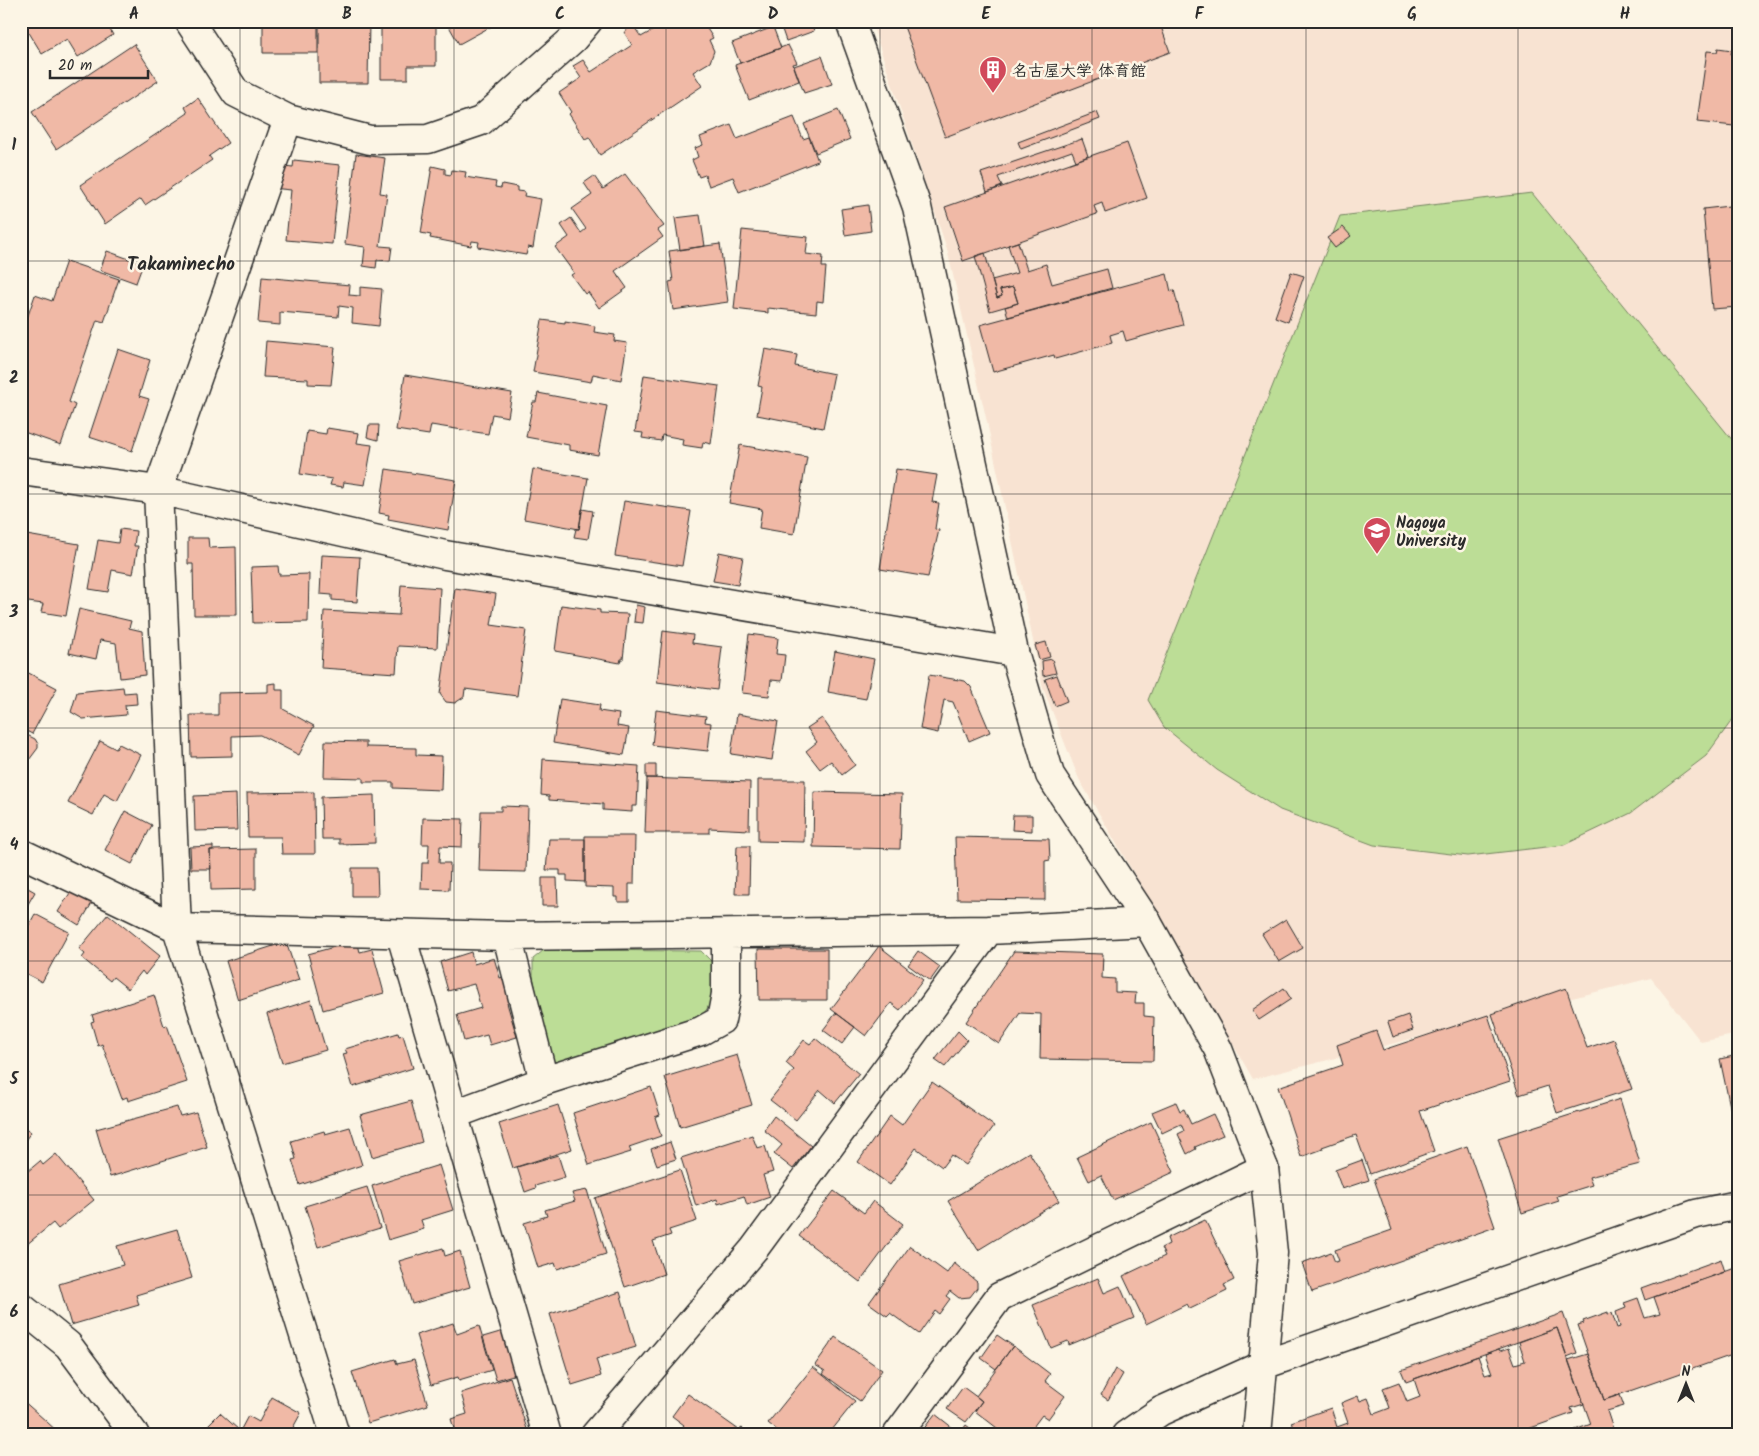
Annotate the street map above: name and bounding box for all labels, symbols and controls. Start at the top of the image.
text: A [129,2,139,27]
text: B [342,2,352,27]
text: C [555,2,565,27]
text: D [768,2,779,27]
text: E [982,2,992,27]
text: F [1195,2,1205,27]
text: G [1407,2,1417,27]
text: H [1620,2,1630,27]
scale bar [50,48,148,80]
text: 20 m [58,54,92,78]
building icon: 名古屋大学 体育館 [978,55,1008,94]
place label: 名古屋大学 体育館 [1012,59,1146,84]
text: 1 [12,133,17,158]
district label: Takaminecho [127,250,235,280]
text: 2 [9,366,19,391]
place label: Nagoya University [1396,511,1467,554]
school or university icon: Nagoya University [1362,516,1392,555]
text: 3 [9,600,19,625]
text: 4 [10,833,19,858]
text: 5 [9,1067,20,1092]
text: 6 [10,1300,19,1325]
north arrow [1662,1358,1712,1408]
text: N [1682,1361,1691,1383]

